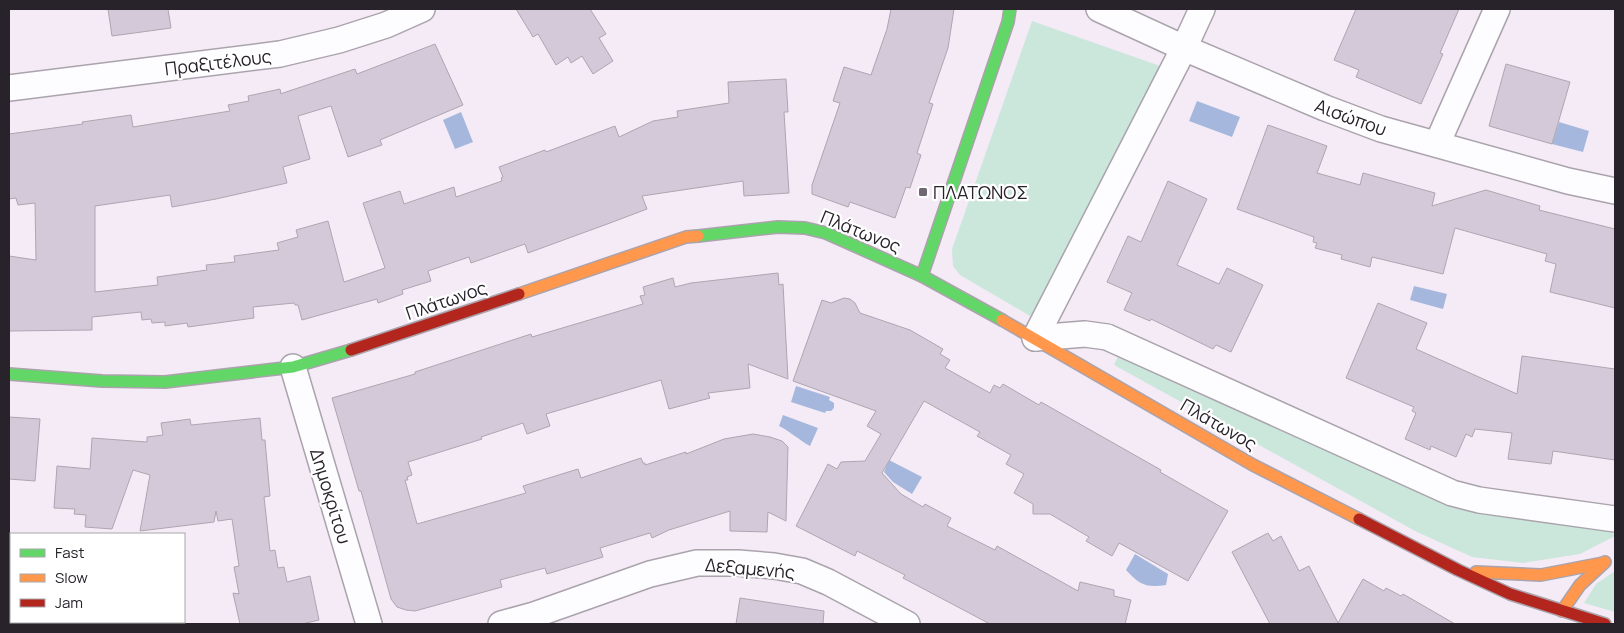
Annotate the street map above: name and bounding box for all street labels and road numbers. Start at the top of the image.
street label: Πραξιτέλους [163,44,273,80]
street label: Αισώπου [1312,93,1390,141]
street label: Πλάτωνος [817,204,905,258]
street label: Πλάτωνος [402,275,490,325]
street label: Πλάτωνος [1176,393,1262,455]
street label: Δημοκρίτου [305,445,357,547]
street label: Δεξαμενής [704,552,796,584]

